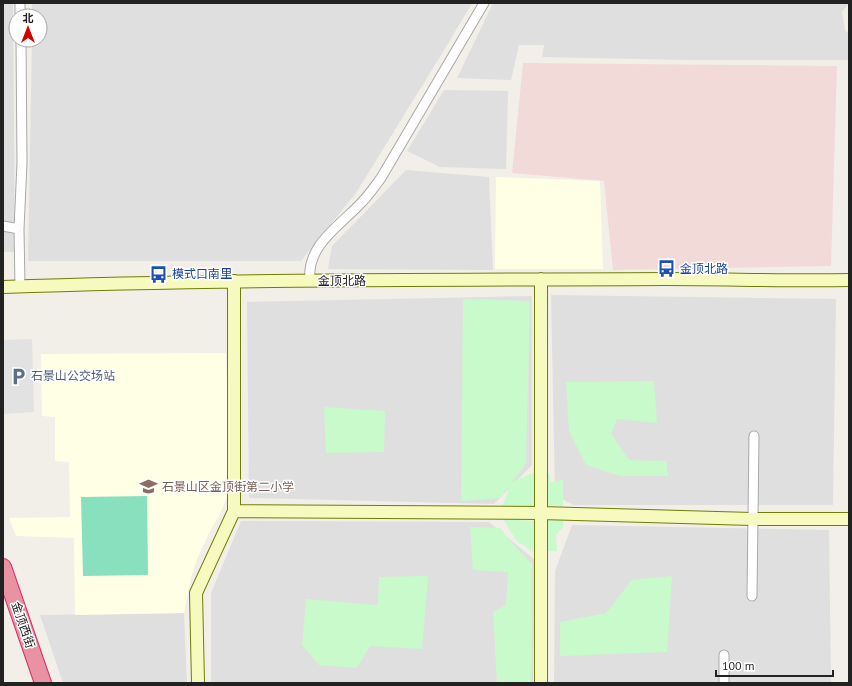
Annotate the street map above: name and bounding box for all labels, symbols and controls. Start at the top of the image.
north arrow [8,8,48,48]
text: 北 [23,11,34,25]
bus stop icon: 金顶北路 [657,259,677,279]
place label: 金顶北路 [680,261,728,276]
bus stop icon: 模式口南里 [149,264,169,284]
place label: 模式口南里 [172,266,232,281]
street label: 金顶北路 [318,273,366,288]
parking icon: 石景山公交场站 [8,366,28,386]
place label: 石景山公交场站 [31,368,115,383]
school or university icon: 石景山区金顶街第二小学 [139,477,159,497]
place label: 石景山区金顶街第二小学 [162,479,294,494]
street label: 金顶西街 [9,600,38,650]
scale bar [716,652,833,678]
text: 100 m [722,658,755,673]

